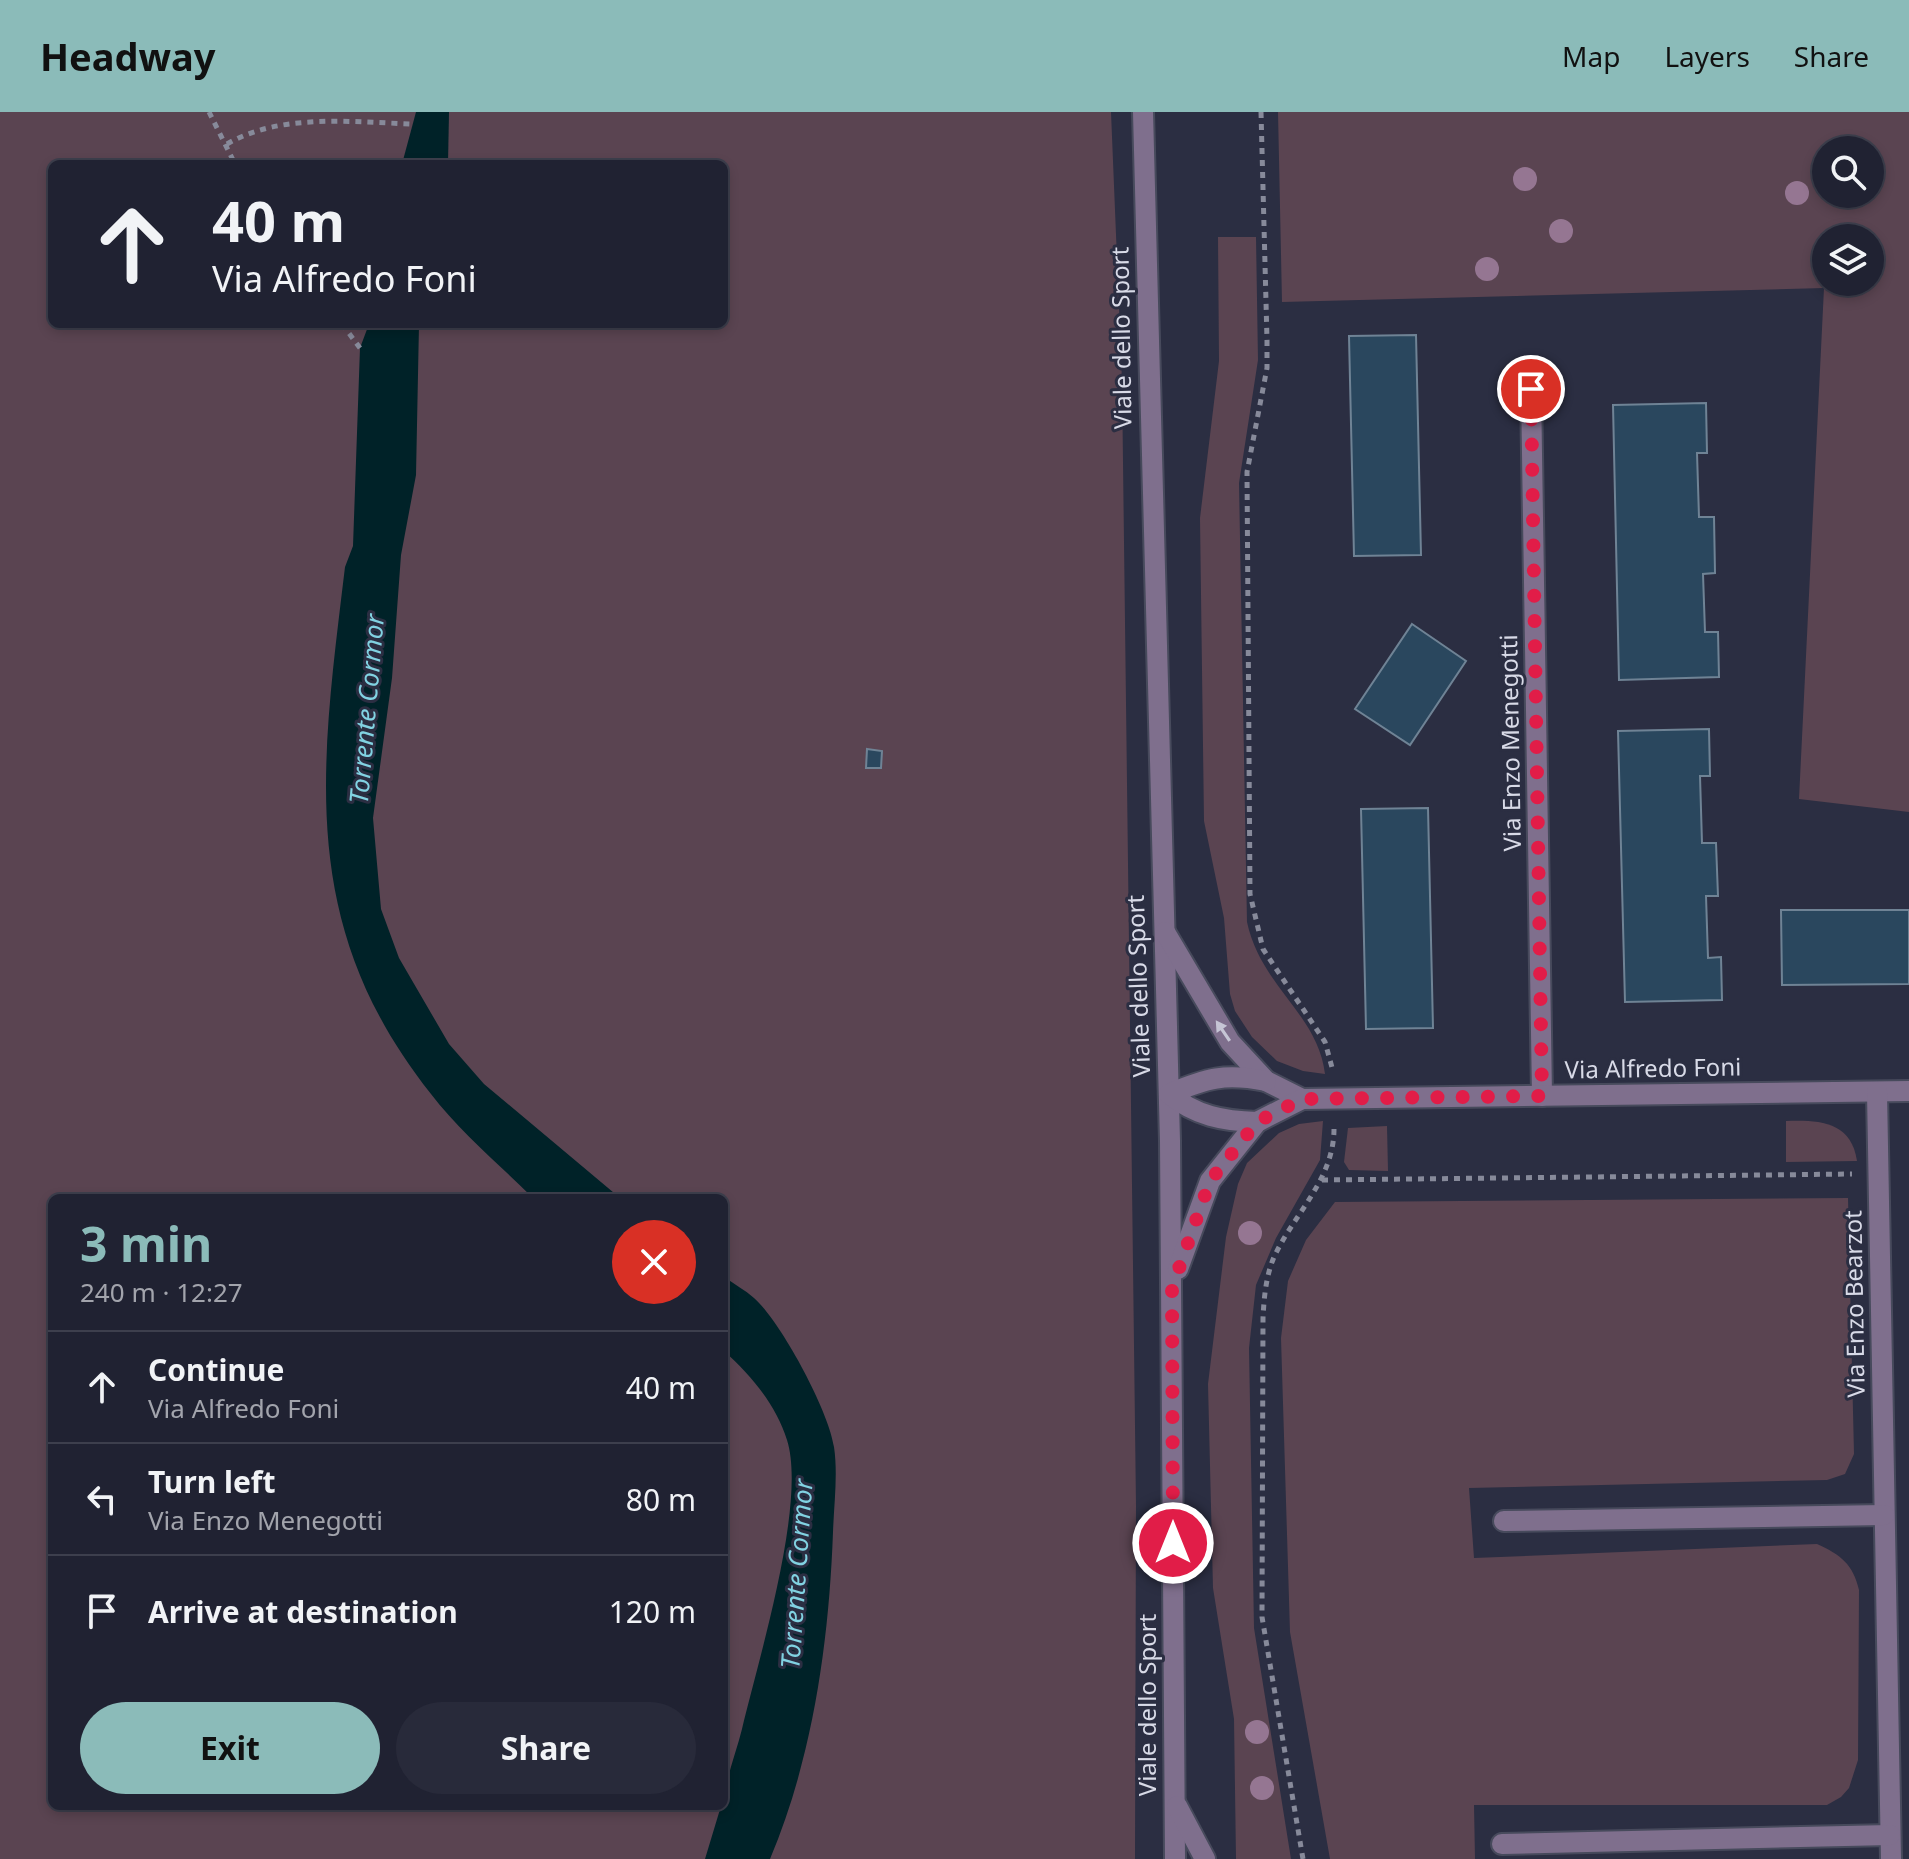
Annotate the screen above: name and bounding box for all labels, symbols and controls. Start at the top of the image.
text: Headway [40,30,216,82]
text: Map [1562,37,1620,75]
text: Layers [1664,37,1750,75]
text: Share [1794,37,1869,75]
map controls [1812,136,1884,296]
button: search [1812,136,1884,208]
text: 40 m [212,182,345,258]
icon: ahead [80,192,184,296]
button: layers [1812,224,1884,296]
street label: Viale dello Sport [1102,246,1139,430]
text: Via Alfredo Foni [212,254,477,303]
pin [1497,355,1565,423]
icon: arrive [1509,367,1553,411]
water label: Torrente Cormor [340,611,392,805]
street label: Via Enzo Menegotti [1491,634,1528,852]
street label: Viale dello Sport [1118,894,1157,1078]
one-way arrow [1216,1020,1231,1042]
street label: Via Alfredo Foni [1564,1049,1742,1086]
street label: Via Enzo Bearzot [1835,1210,1872,1398]
text: 3 min [80,1211,212,1276]
button: close [612,1220,696,1304]
text: 240 m · 12:27 [80,1274,243,1310]
text: Continue [148,1349,284,1390]
icon: ahead [80,1365,124,1409]
text: 40 m [626,1367,696,1408]
text: Via Alfredo Foni [148,1390,339,1426]
text: Turn left [148,1461,276,1502]
water label: Torrente Cormor [771,1476,821,1670]
icon: left [80,1477,124,1521]
text: 80 m [626,1479,696,1520]
position arrow [1131,1501,1215,1585]
text: Via Enzo Menegotti [148,1502,383,1538]
icon: arrive [80,1589,124,1633]
text: Arrive at destination [148,1591,458,1632]
text: 120 m [609,1591,696,1632]
street label: Viale dello Sport [1130,1613,1163,1796]
button: Exit [80,1702,380,1794]
button: Share [396,1702,696,1794]

